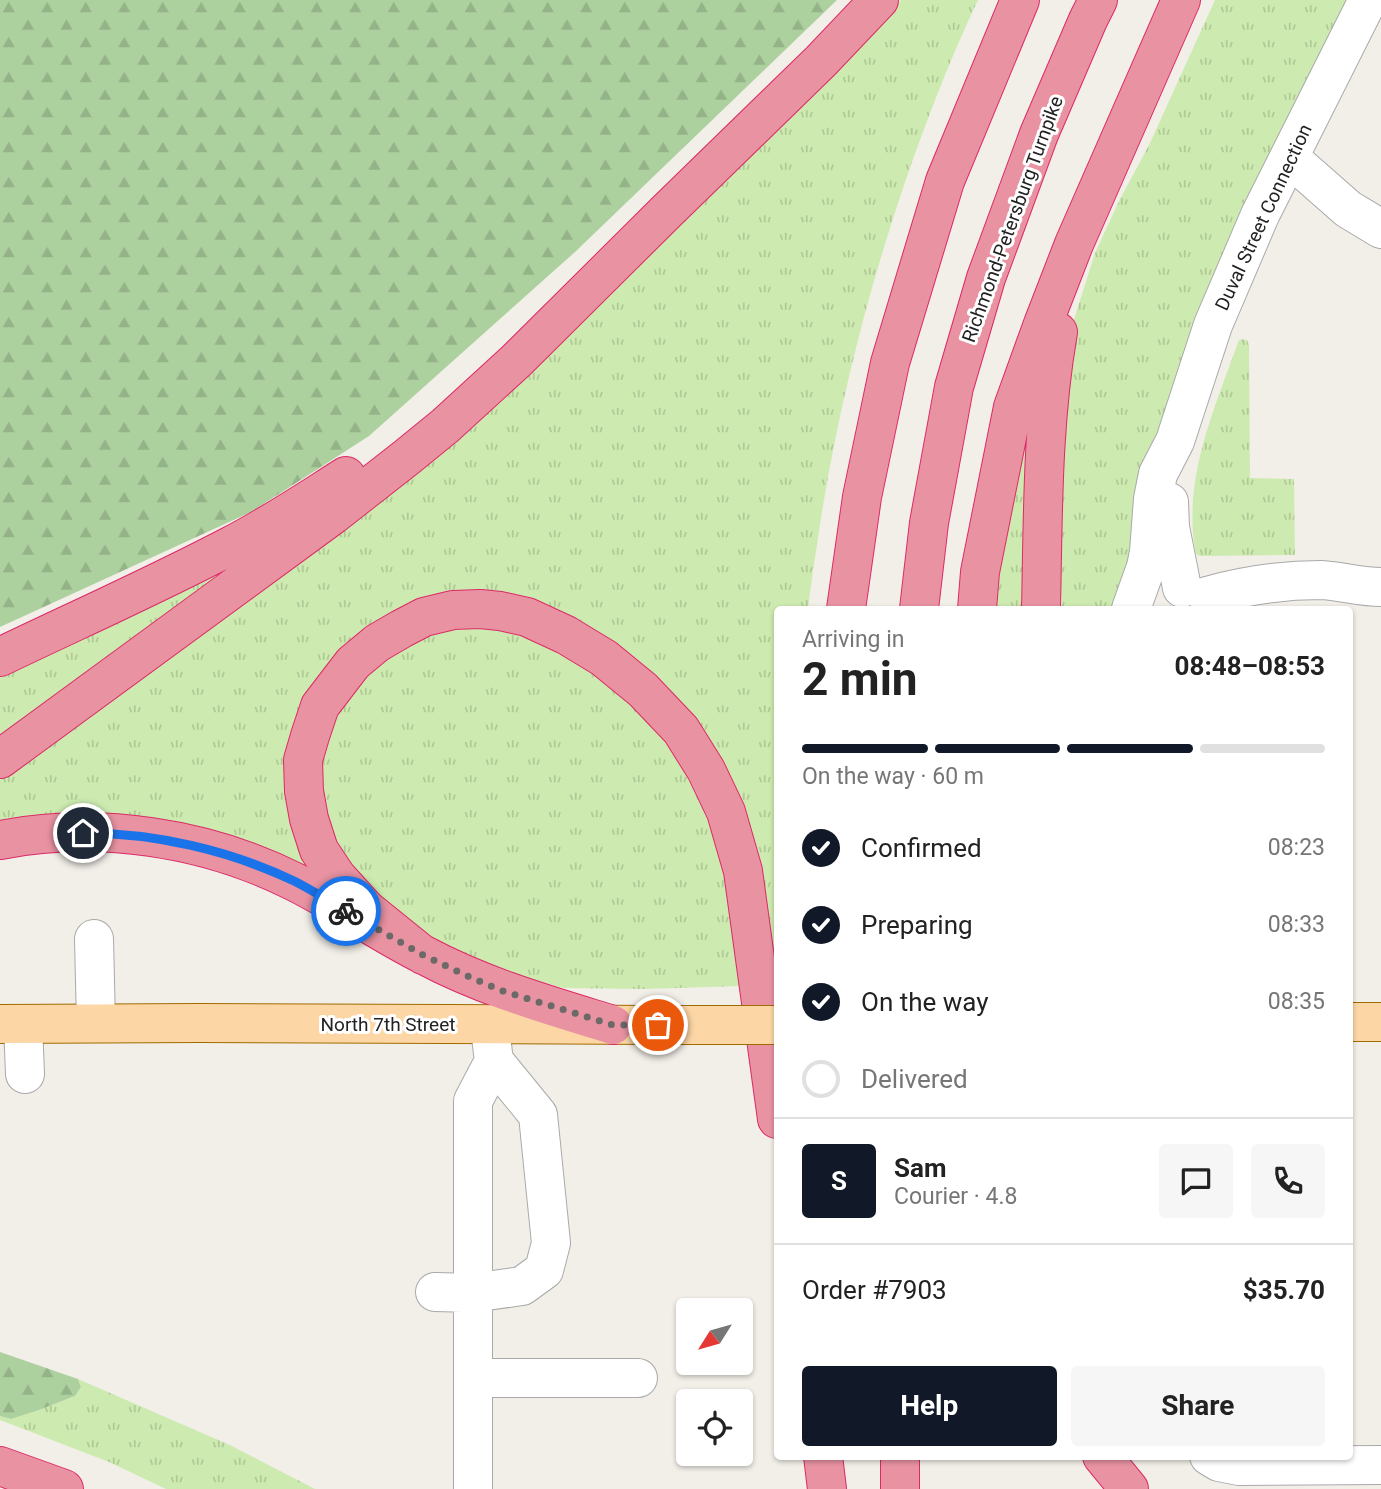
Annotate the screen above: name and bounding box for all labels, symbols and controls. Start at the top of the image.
street label: Richmond-Petersburg Turnpike [957,93,1068,345]
street label: Duval Street Connection [1210,120,1317,314]
text: Arriving in [802,626,905,653]
text: 08:48–08:53 [1175,651,1325,681]
text: 2 min [802,652,918,706]
text: On the way · 60 m [802,763,984,790]
pin [53,803,113,863]
icon: home [64,814,102,852]
icon: check [802,829,840,867]
text: Confirmed [861,833,982,863]
text: 08:23 [1268,834,1325,861]
courier [311,876,381,946]
icon: bike [327,892,365,930]
icon: check [802,906,840,944]
text: Preparing [861,910,973,940]
text: 08:33 [1268,911,1325,938]
icon: check [802,983,840,1021]
text: On the way [861,987,989,1017]
text: 08:35 [1268,988,1325,1015]
pin [628,995,688,1055]
icon: bag [639,1006,677,1044]
street label: North 7th Street [321,1013,455,1036]
text: Delivered [861,1064,968,1094]
button: chat [1159,1144,1233,1218]
button: phone [1251,1144,1325,1218]
text: Sam [894,1153,946,1183]
text: S [831,1166,847,1196]
text: Courier · 4.8 [894,1183,1017,1210]
text: Order #7903 [802,1275,947,1305]
text: $35.70 [1243,1275,1325,1305]
north arrow [676,1298,752,1376]
map controls [676,1298,753,1466]
button: Help [802,1366,1057,1446]
button: Share [1071,1366,1325,1446]
button: locate [676,1389,753,1466]

